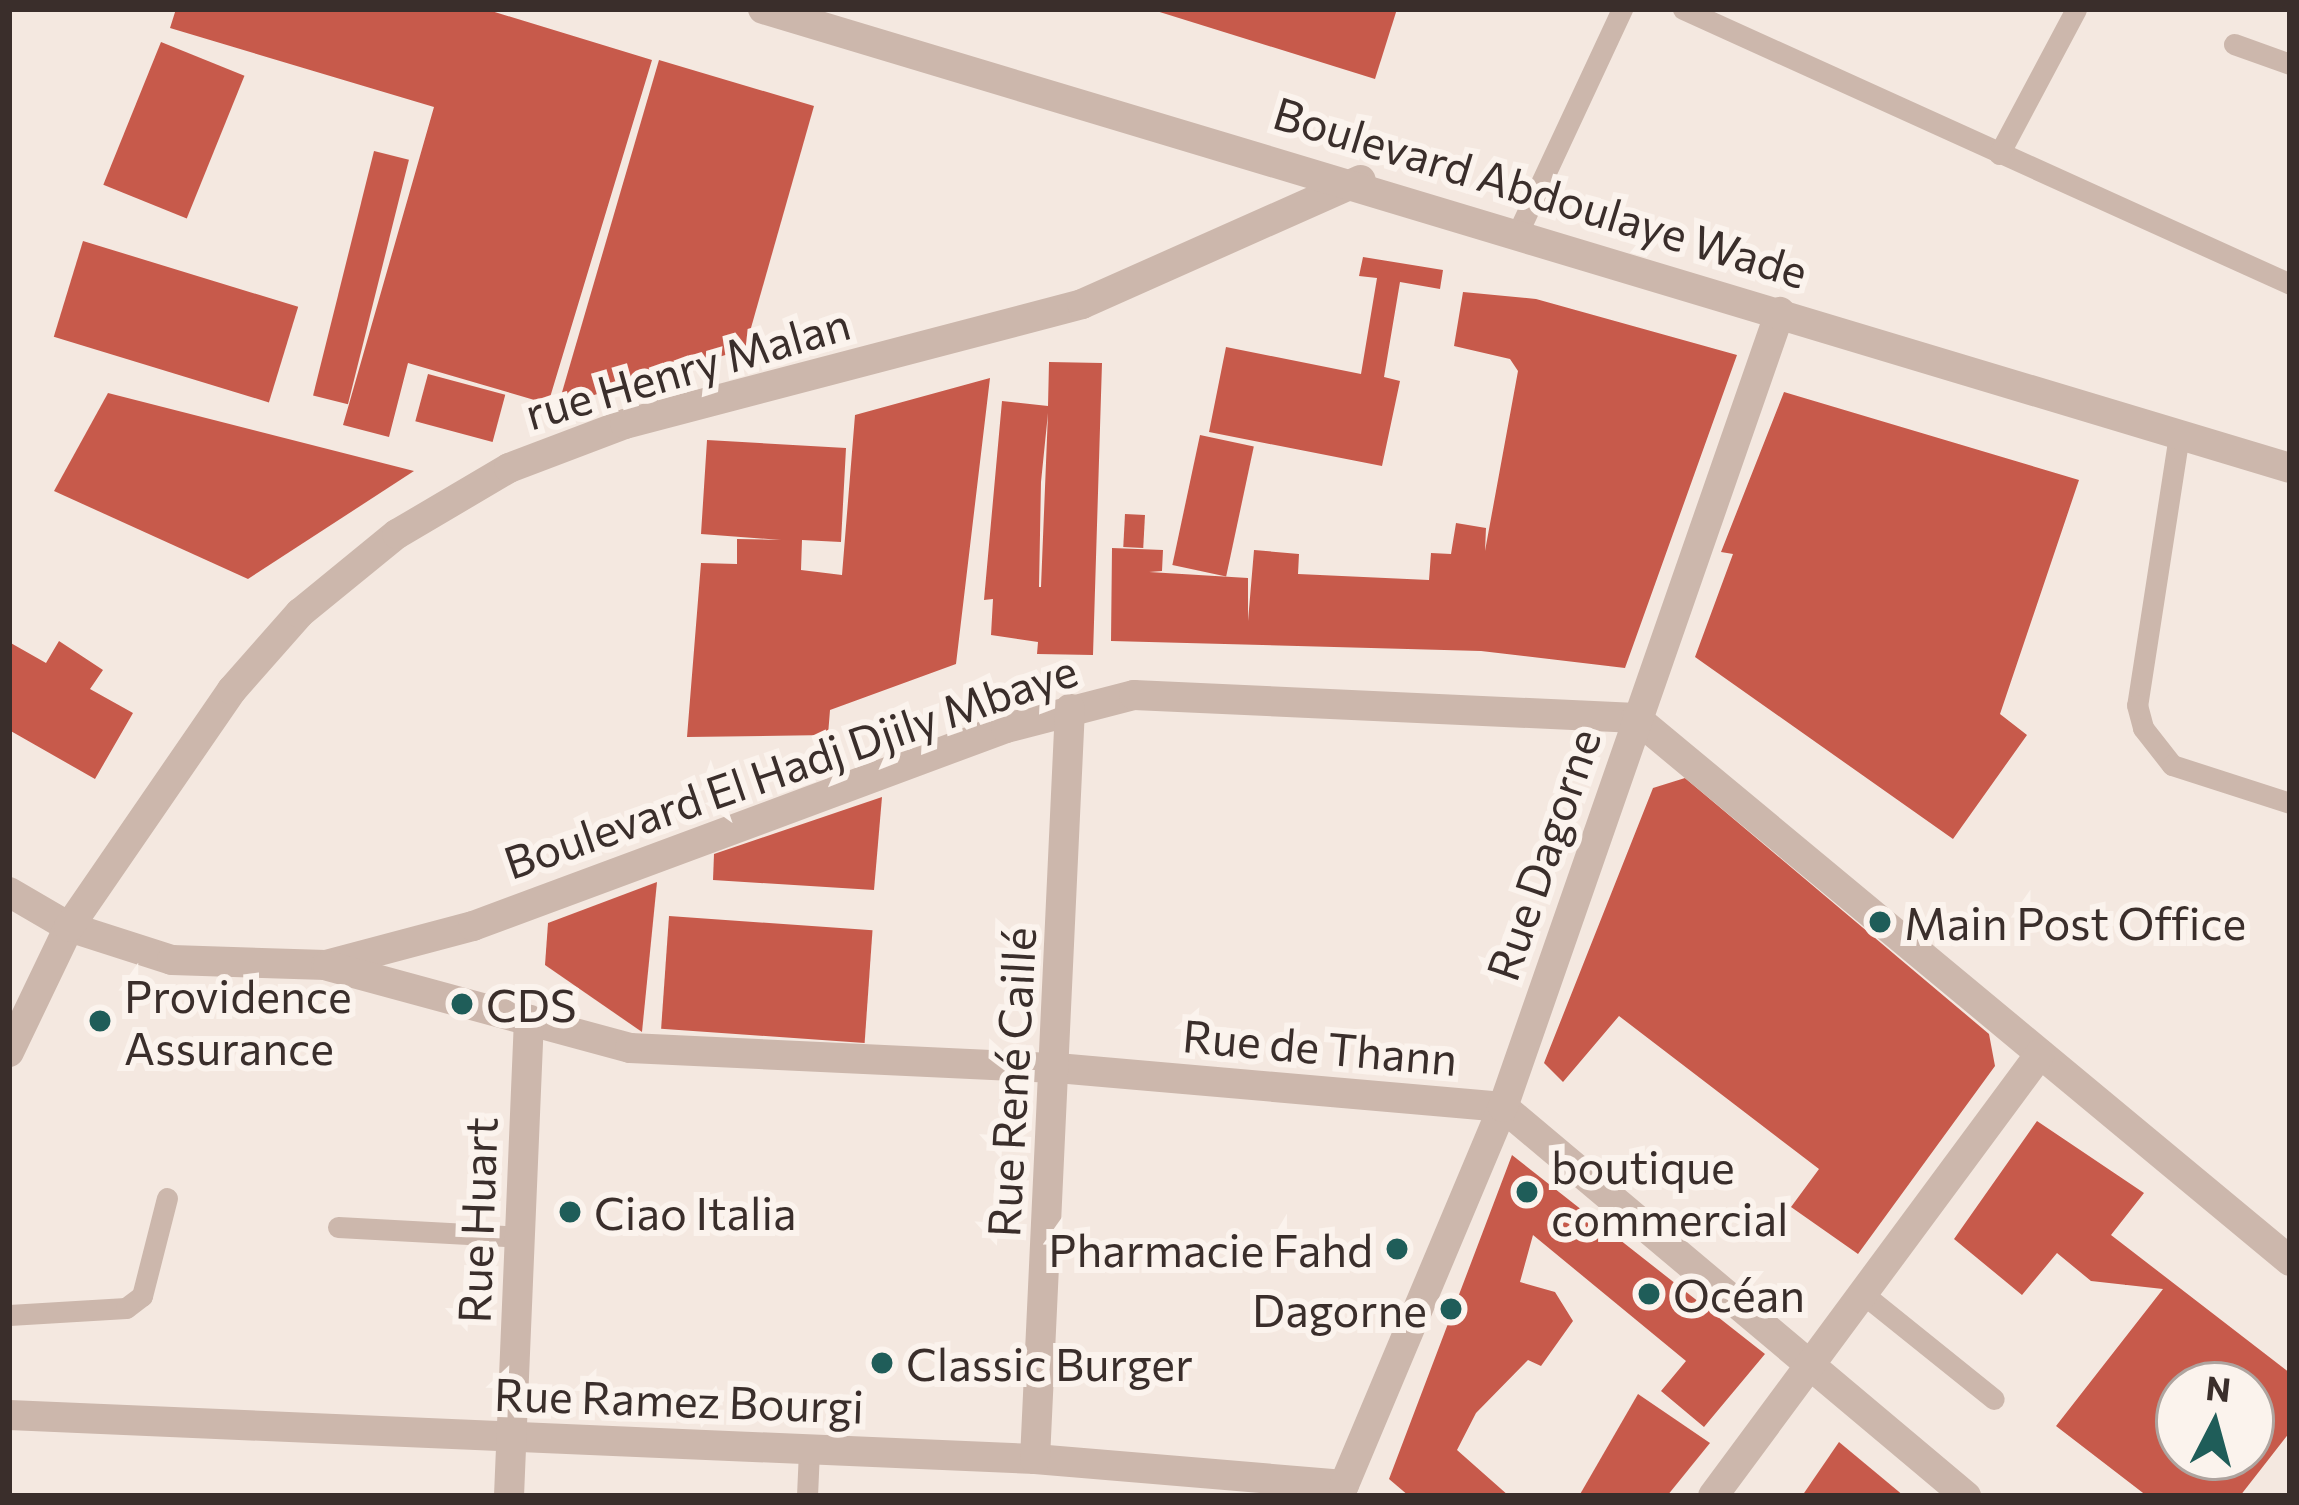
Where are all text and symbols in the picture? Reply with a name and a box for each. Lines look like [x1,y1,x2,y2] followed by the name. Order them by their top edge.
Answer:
[1268,84,1814,298] street label: Boulevard Abdoulaye Wade
[518,295,856,439] street label: rue Henry Malan
[497,641,1083,889] street label: Boulevard El Hadj Djily Mbaye
[1474,721,1610,987] street label: Rue Dagorne
[1904,895,2246,949] place label: Main Post Office
[1867,909,1893,935] marker: Main Post Office
[975,926,1045,1238] street label: Rue René Caillé
[124,968,352,1074] place label: Providence Assurance
[486,977,576,1031] place label: CDS
[449,991,475,1017] marker: CDS
[1180,1007,1460,1085] street label: Rue de Thann
[87,1008,113,1034] marker: Providence Assurance
[445,1116,507,1324] street label: Rue Huart
[1551,1139,1788,1245] place label: boutique commercial
[1514,1179,1540,1205] marker: boutique commercial
[594,1185,797,1239] place label: Ciao Italia
[557,1199,583,1225] marker: Ciao Italia
[1048,1222,1373,1276] place label: Pharmacie Fahd
[1384,1236,1410,1262] marker: Pharmacie Fahd
[1673,1267,1805,1321] place label: Océan
[1636,1281,1662,1307] marker: Océan
[1252,1282,1427,1336] place label: Dagorne
[1438,1296,1464,1322] marker: Dagorne
[906,1336,1193,1390] place label: Classic Burger
[869,1350,895,1376] marker: Classic Burger
[2155,1361,2275,1481] north arrow
[493,1366,865,1432] street label: Rue Ramez Bourgi
[2204,1366,2233,1409] text: N

